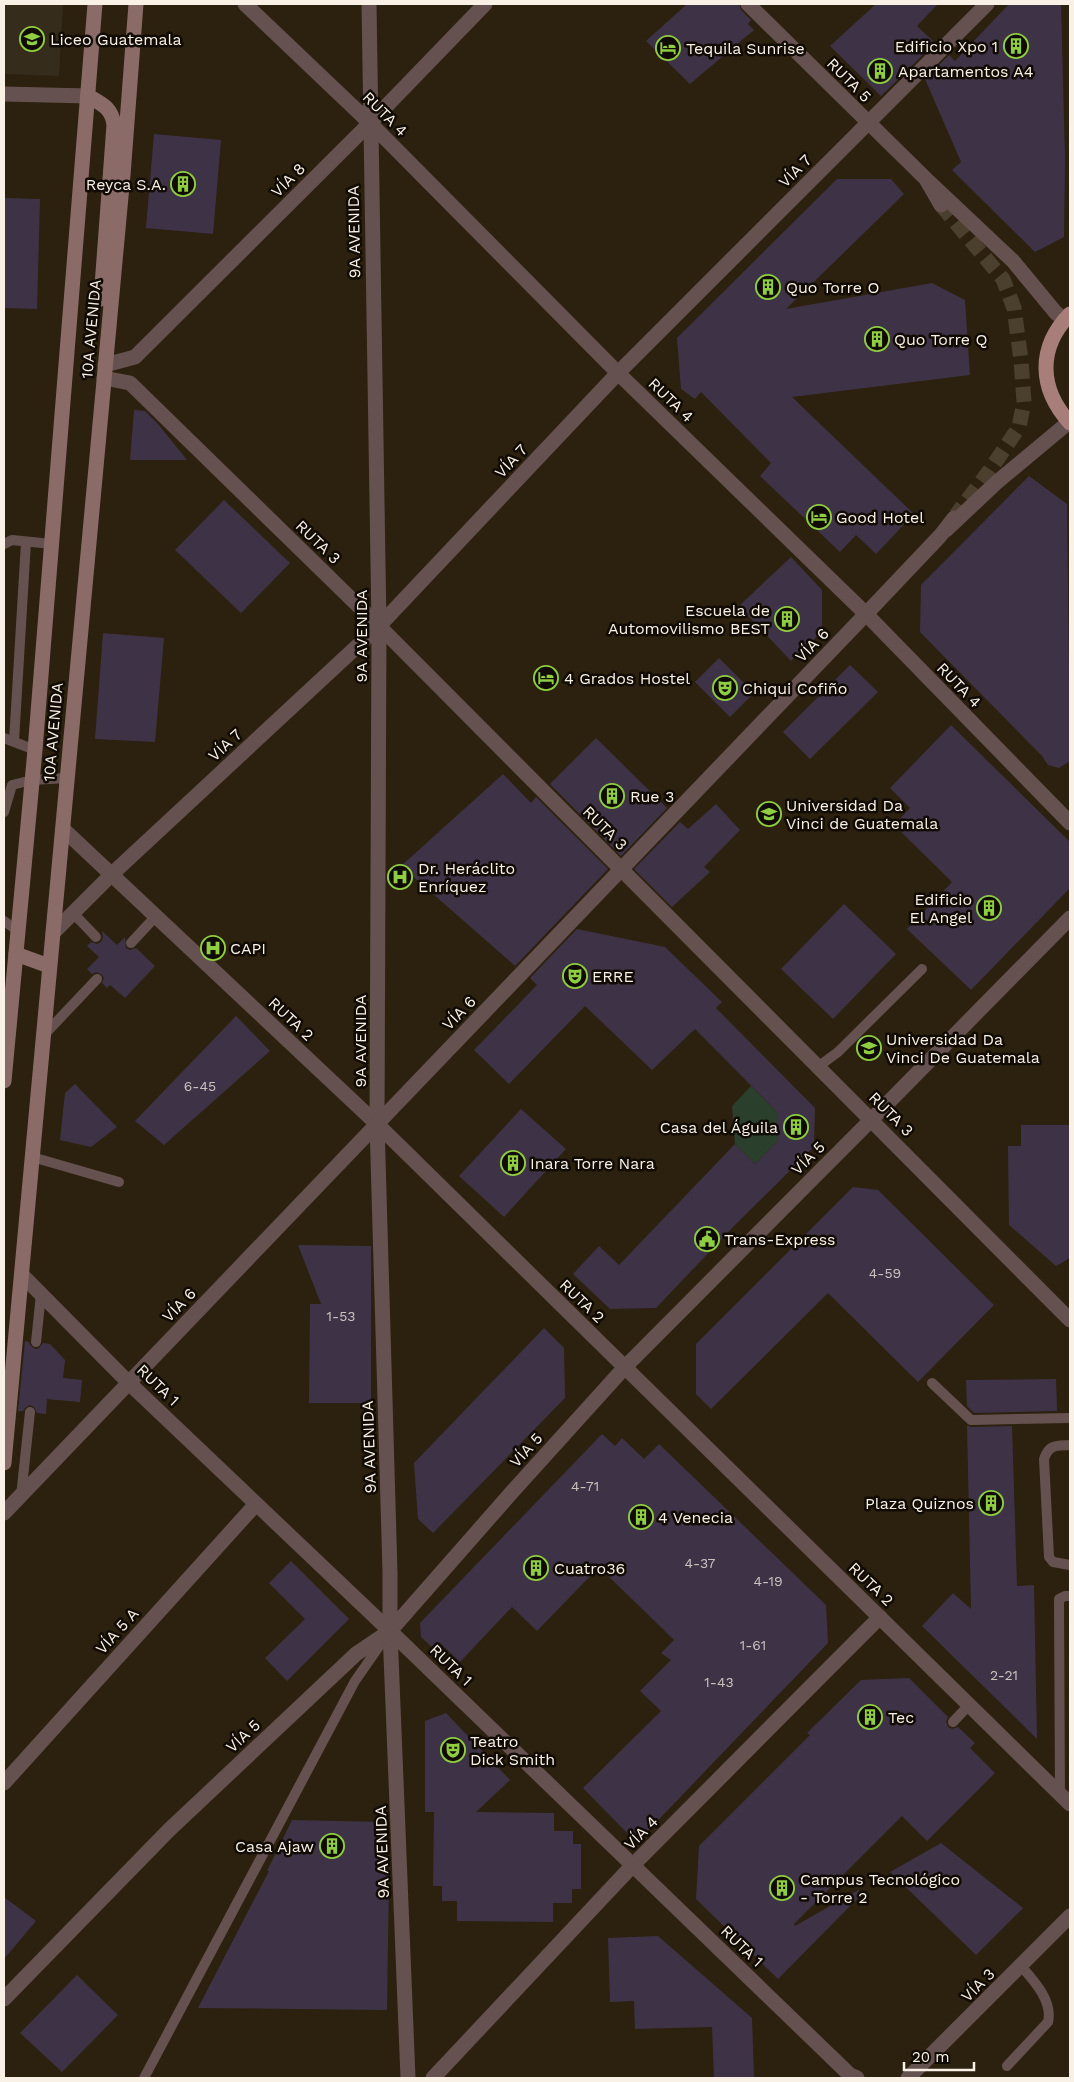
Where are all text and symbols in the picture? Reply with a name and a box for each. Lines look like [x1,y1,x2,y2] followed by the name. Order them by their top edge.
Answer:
[19,26,45,52] school or university icon: Liceo Guatemala
[50,30,181,49] place label: Liceo Guatemala
[1003,33,1029,59] building icon: Edificio Xpo 1
[655,35,681,61] hotel icon: Tequila Sunrise
[895,37,998,56] place label: Edificio Xpo 1
[686,39,805,58] place label: Tequila Sunrise
[823,54,875,106] street label: RUTA 5
[867,58,893,84] building icon: Apartamentos A4
[898,62,1034,81] place label: Apartamentos A4
[359,88,411,140] street label: RUTA 4
[775,151,815,191] street label: VÍA 7
[267,159,309,201] street label: VÍA 8
[170,171,196,197] building icon: Reyca S.A.
[86,175,166,194] place label: Reyca S.A.
[344,185,364,279] street label: 9A AVENIDA
[755,274,781,300] building icon: Quo Torre O
[77,278,105,379] street label: 10A AVENIDA
[786,278,879,297] place label: Quo Torre O
[864,326,890,352] building icon: Quo Torre Q
[894,330,987,349] place label: Quo Torre Q
[644,374,698,426] street label: RUTA 4
[491,440,531,482] street label: VÍA 7
[806,504,832,530] hotel icon: Good Hotel
[836,508,924,527] place label: Good Hotel
[292,516,344,568] street label: RUTA 3
[352,589,371,682] street label: 9A AVENIDA
[608,601,770,638] place label: Escuela de Automovilismo BEST
[774,606,800,632] building icon: Escuela de Automovilismo BEST
[791,624,833,666] street label: VÍA 6
[933,658,985,712] street label: RUTA 4
[533,665,559,691] hotel icon: 4 Grados Hostel
[564,669,690,688] place label: 4 Grados Hostel
[712,675,738,701] theatre icon: Chiqui Cofiño
[742,679,847,698] place label: Chiqui Cofiño
[39,681,67,782] street label: 10A AVENIDA
[204,725,246,765] street label: VÍA 7
[599,783,625,809] building icon: Rue 3
[630,787,674,806] place label: Rue 3
[786,796,938,833] place label: Universidad Da Vinci de Guatemala
[756,801,782,827] school or university icon: Universidad Da Vinci de Guatemala
[579,802,631,854] street label: RUTA 3
[418,859,515,896] place label: Dr. Heráclito Enríquez
[387,864,413,890] hospital icon: Dr. Heráclito Enríquez
[910,890,972,927] place label: Edificio El Angel
[976,895,1002,921] building icon: Edificio El Angel
[200,935,226,961] hospital icon: CAPI
[230,939,266,958] place label: CAPI
[562,963,588,989] theatre icon: ERRE
[592,967,634,986] place label: ERRE
[438,992,480,1034] street label: VÍA 6
[264,993,318,1045] street label: RUTA 2
[351,994,370,1087] street label: 9A AVENIDA
[886,1030,1040,1067] place label: Universidad Da Vinci De Guatemala
[856,1035,882,1061] school or university icon: Universidad Da Vinci De Guatemala
[184,1078,216,1094] house number: 6-45
[865,1088,917,1140] street label: RUTA 3
[783,1114,809,1140] building icon: Casa del Águila
[660,1118,778,1137] place label: Casa del Águila
[787,1137,829,1179] street label: VÍA 5
[500,1150,526,1176] building icon: Inara Torre Nara
[530,1154,655,1173] place label: Inara Torre Nara
[694,1226,720,1252] public building icon: Trans-Express
[724,1230,836,1249] place label: Trans-Express
[869,1265,901,1281] house number: 4-59
[556,1275,608,1327] street label: RUTA 2
[158,1284,200,1326] street label: VÍA 6
[327,1308,355,1324] house number: 1-53
[133,1360,183,1410] street label: RUTA 1
[358,1400,380,1494] street label: 9A AVENIDA
[506,1429,546,1471] street label: VÍA 5
[571,1478,599,1494] house number: 4-71
[978,1490,1004,1516] building icon: Plaza Quiznos
[865,1494,974,1513] place label: Plaza Quiznos
[628,1504,654,1530] building icon: 4 Venecia
[658,1508,733,1527] place label: 4 Venecia
[523,1555,549,1581] building icon: Cuatro36
[685,1555,716,1571] house number: 4-37
[845,1558,897,1610] street label: RUTA 2
[554,1559,625,1578] place label: Cuatro36
[753,1573,783,1589] house number: 4-19
[91,1604,143,1658] street label: VÍA 5 A
[740,1637,766,1653] house number: 1-61
[426,1640,476,1690] street label: RUTA 1
[990,1667,1018,1683] house number: 2-21
[704,1674,734,1690] house number: 1-43
[857,1704,883,1730] building icon: Tec
[888,1708,914,1727] place label: Tec
[222,1715,264,1757] street label: VÍA 5
[470,1732,555,1769] place label: Teatro Dick Smith
[440,1737,466,1763] theatre icon: Teatro Dick Smith
[371,1805,393,1899] street label: 9A AVENIDA
[620,1812,662,1854] street label: VÍA 4
[319,1833,345,1859] building icon: Casa Ajaw
[235,1837,314,1856] place label: Casa Ajaw
[800,1870,960,1907] place label: Campus Tecnológico - Torre 2
[769,1875,795,1901] building icon: Campus Tecnológico - Torre 2
[717,1921,767,1971] street label: RUTA 1
[957,1964,999,2006] street label: VÍA 3
[904,2040,974,2072] scale bar
[912,2048,950,2066] text: 20 m

